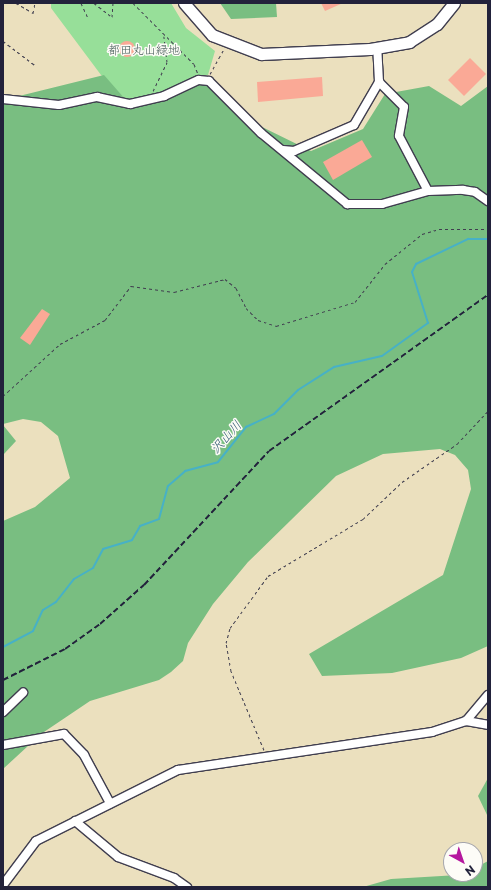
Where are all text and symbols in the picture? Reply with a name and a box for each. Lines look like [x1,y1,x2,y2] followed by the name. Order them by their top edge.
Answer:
[108,43,180,57] park label: 都田丸山緑地
[207,417,245,457] water label: 沢山川
[443,842,483,882] north arrow
[462,861,479,880] text: N

